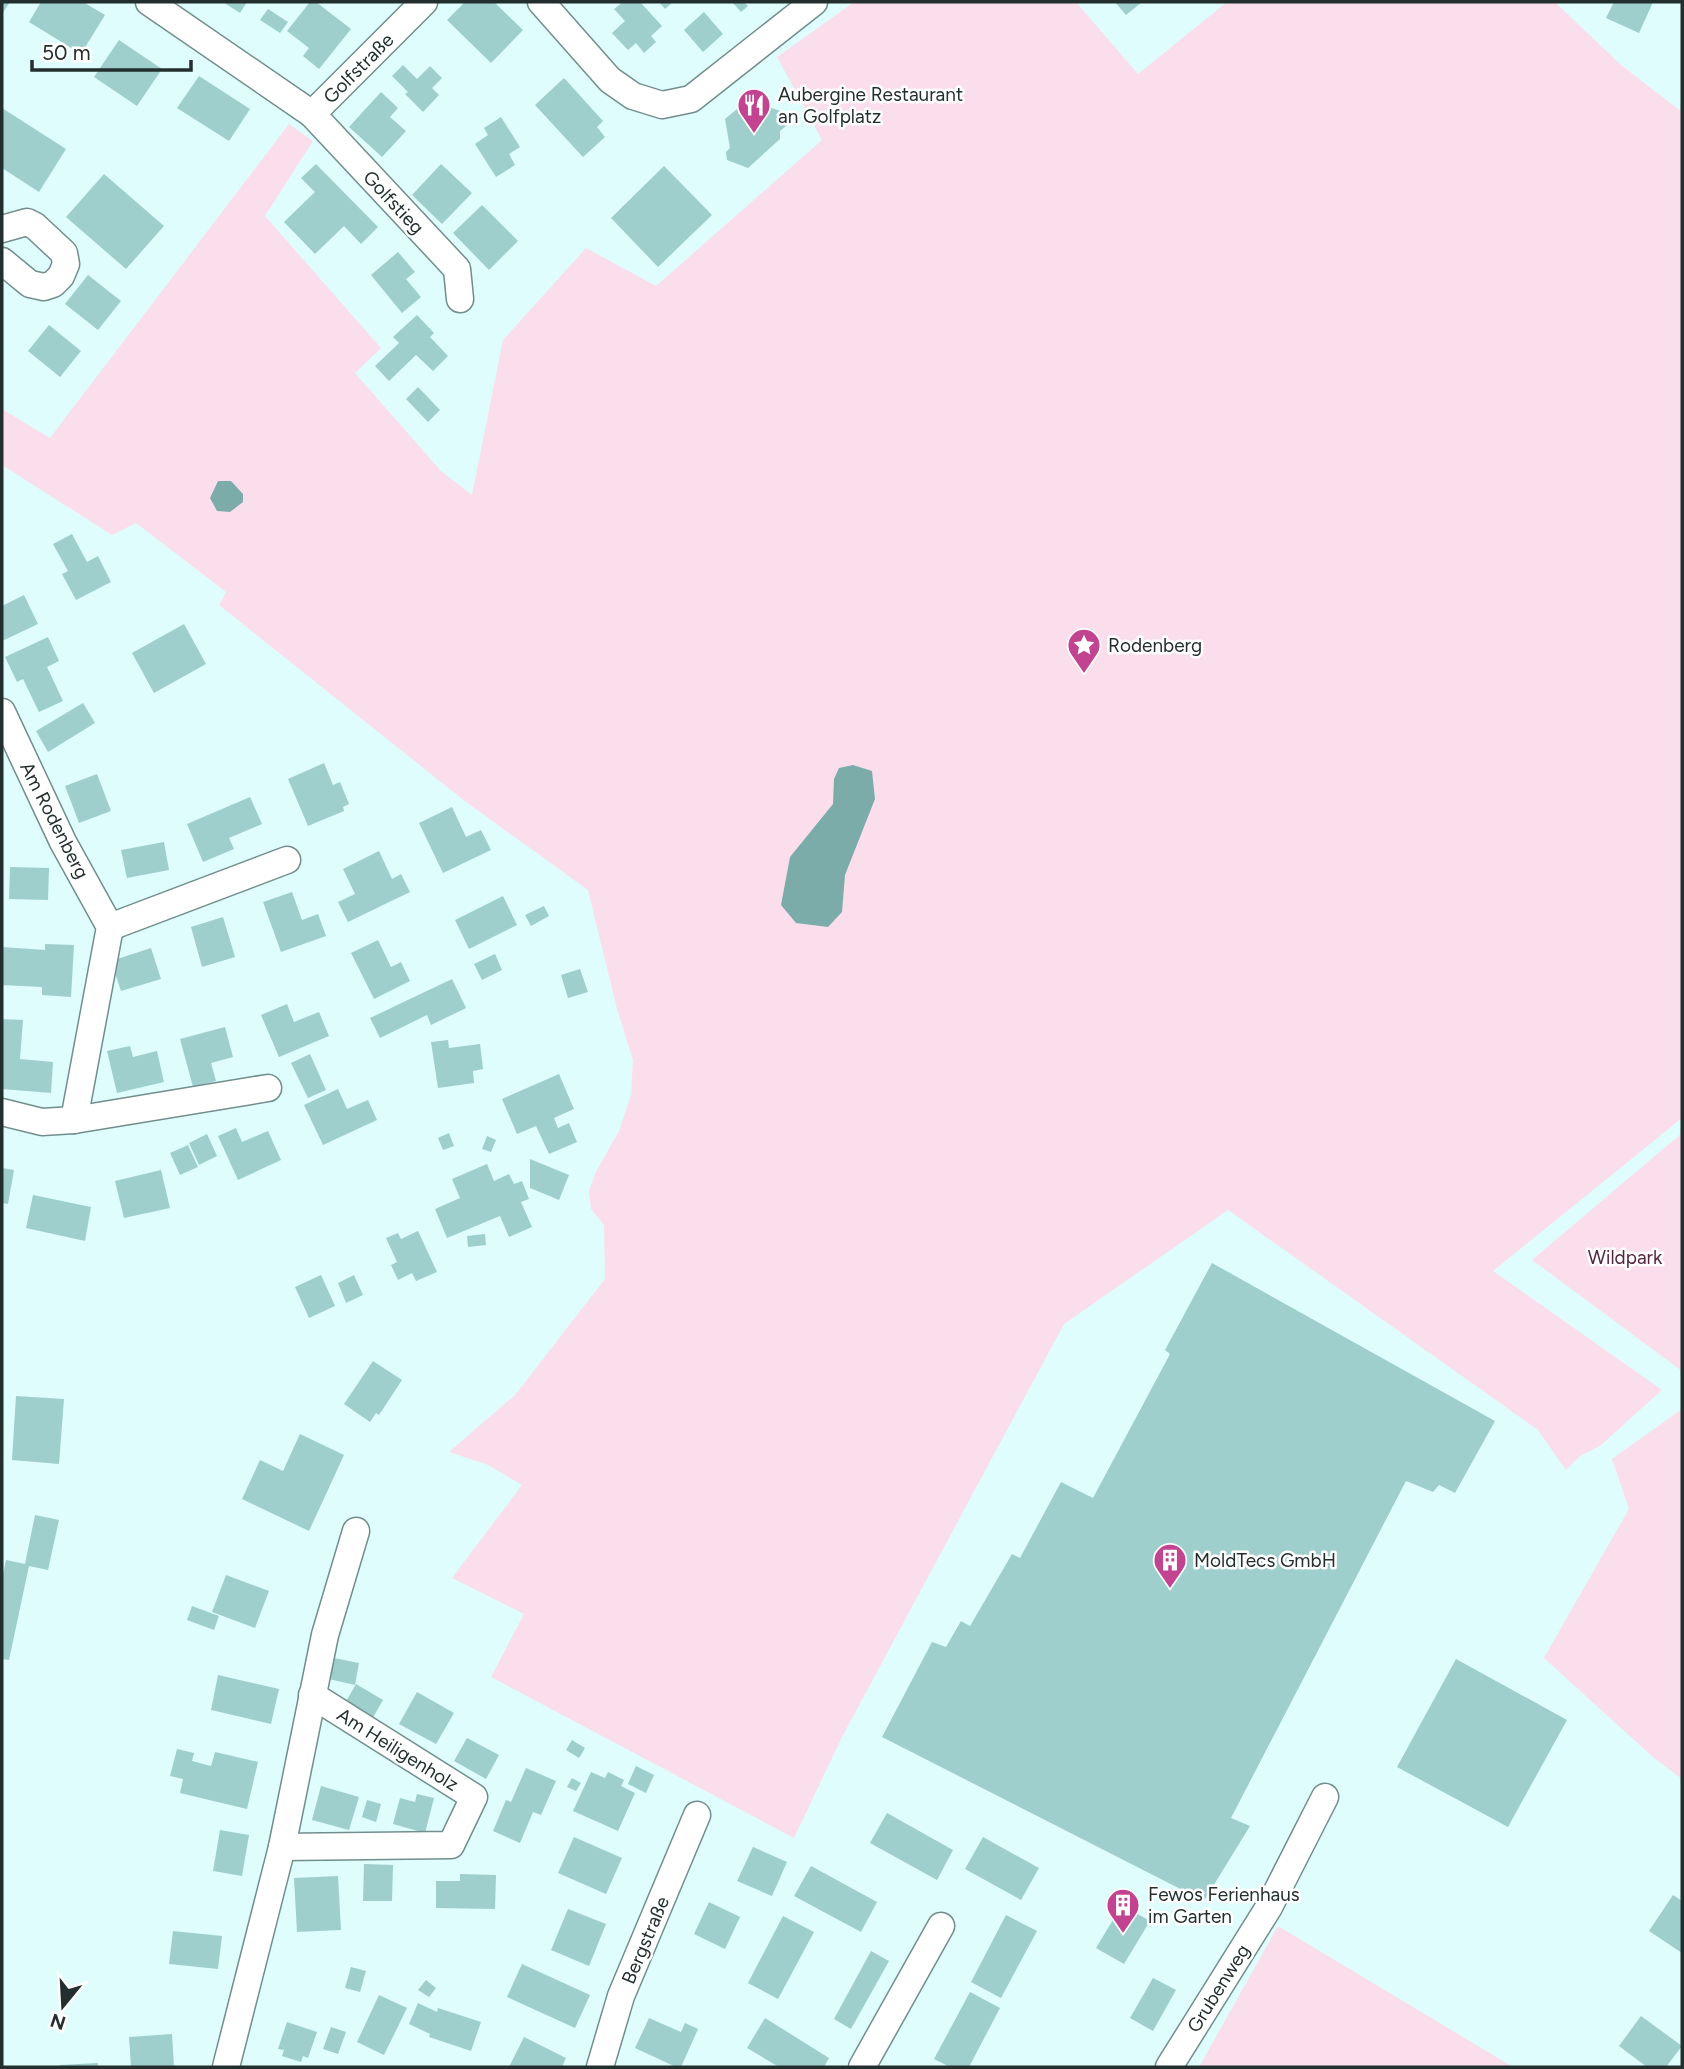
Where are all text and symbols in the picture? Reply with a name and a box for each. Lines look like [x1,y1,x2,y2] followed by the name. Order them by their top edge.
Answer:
[32,28,191,72] scale bar
[318,28,398,108] street label: Golfstraße
[42,40,91,65] text: 50 m
[778,83,963,128] place label: Aubergine Restaurant an Golfplatz
[735,86,773,135] restaurant icon: Aubergine Restaurant an Golfplatz
[358,166,429,239] street label: Golfstieg
[1065,626,1103,675] place icon: Rodenberg
[1108,634,1202,657] place label: Rodenberg
[15,758,94,882] street label: Am Rodenberg
[1588,1246,1663,1269] park label: Wildpark
[1151,1541,1189,1590] building icon: MoldTecs GmbH
[1194,1549,1336,1572] place label: MoldTecs GmbH
[333,1703,463,1796] street label: Am Heiligenholz
[1148,1883,1300,1928] place label: Fewos Ferienhaus im Garten
[1104,1886,1142,1935] building icon: Fewos Ferienhaus im Garten
[617,1893,674,1987] street label: Bergstraße
[1182,1940,1255,2037] street label: Grubenweg
[28,1971,98,2041] north arrow
[47,2008,68,2035] text: N

